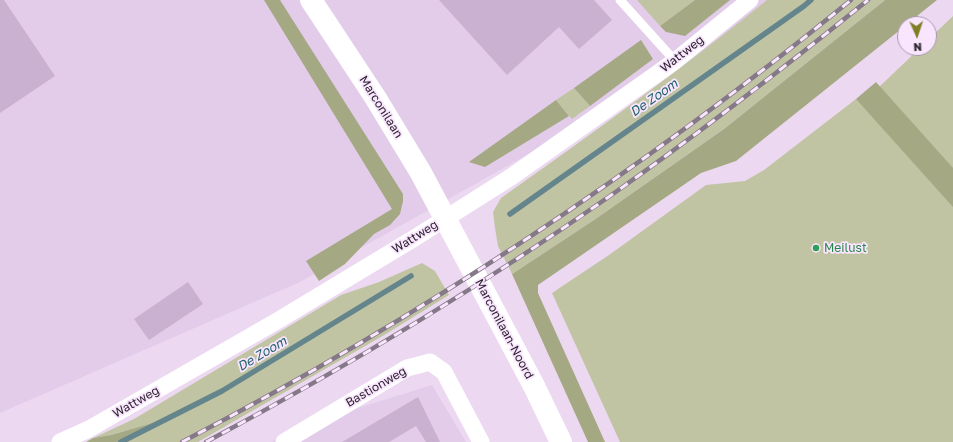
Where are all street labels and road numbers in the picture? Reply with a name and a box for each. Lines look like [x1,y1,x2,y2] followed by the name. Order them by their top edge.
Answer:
[657,33,707,75] street label: Wattweg
[356,73,406,141] street label: Marconilaan
[389,217,441,257] street label: Wattweg
[472,277,536,381] street label: Marconilaan-Noord
[343,364,409,410] street label: Bastionweg
[110,383,162,421] street label: Wattweg

